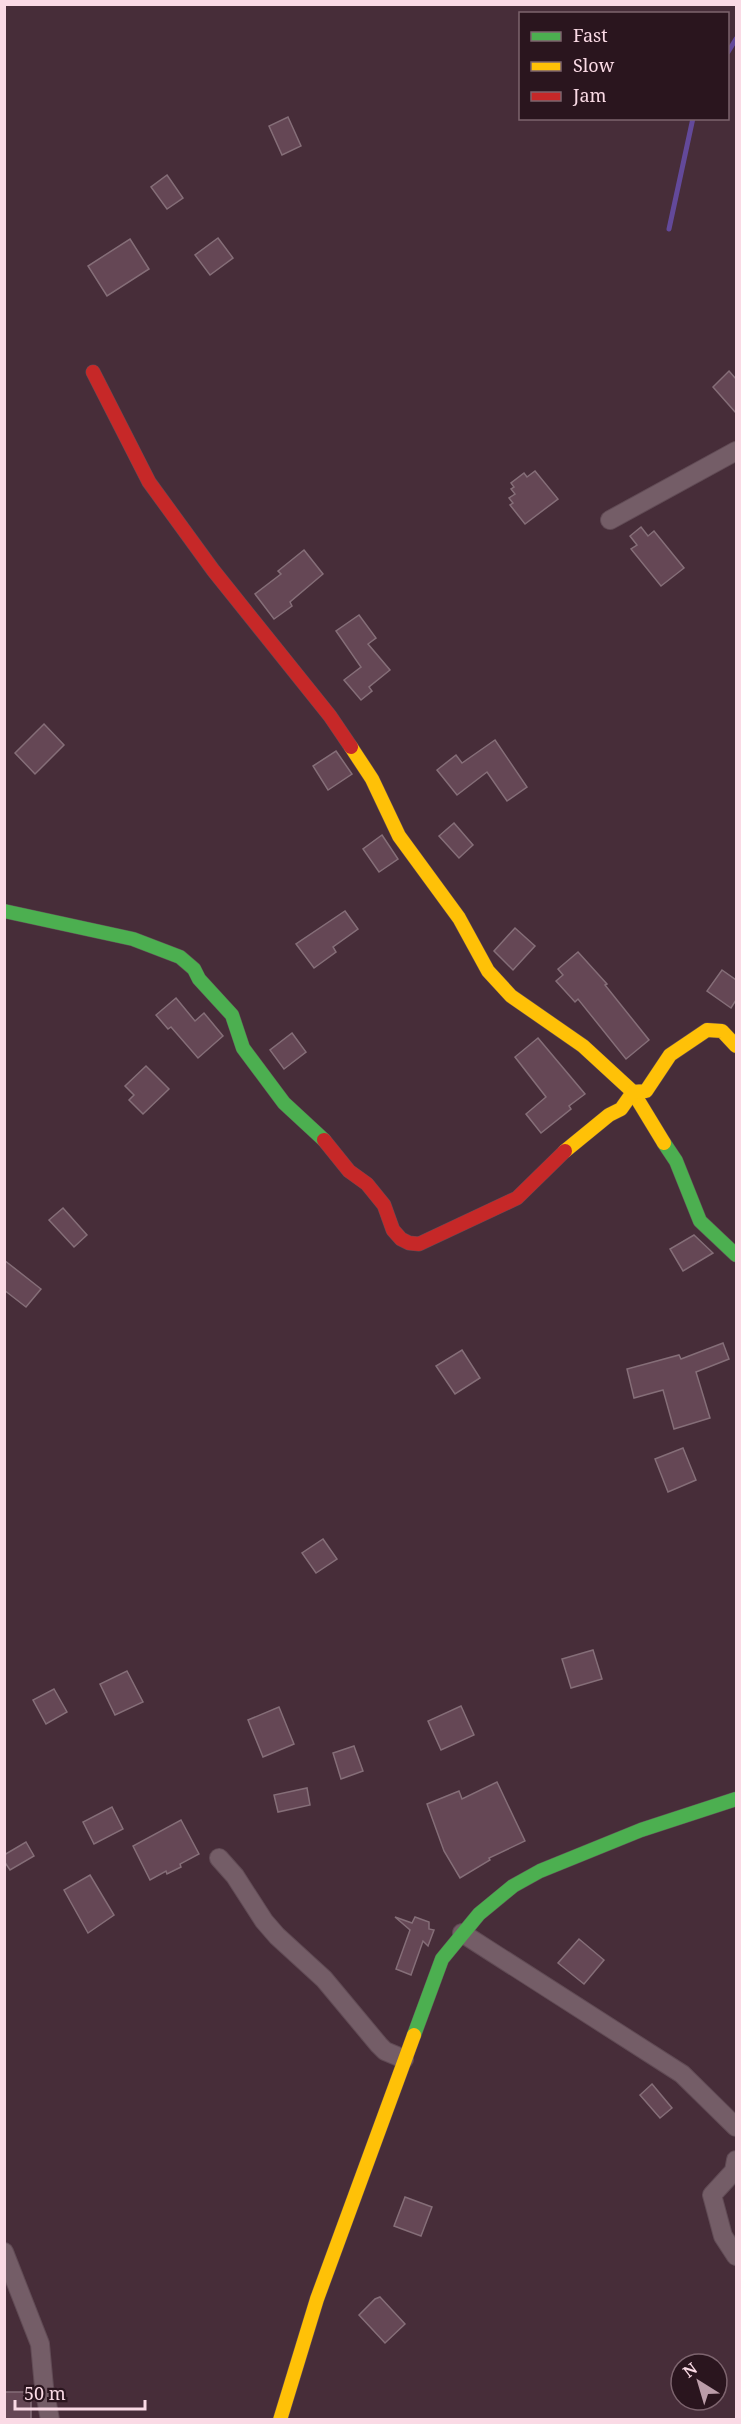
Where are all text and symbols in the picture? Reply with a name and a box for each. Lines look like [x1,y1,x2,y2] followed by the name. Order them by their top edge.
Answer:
[519,12,729,120] legend
[573,23,608,47] text: Fast
[573,53,615,77] text: Slow
[572,83,607,107] text: Jam
[669,2352,729,2412] north arrow
[678,2357,702,2383] text: N
[15,2373,146,2411] scale bar
[24,2381,66,2405] text: 50 m

